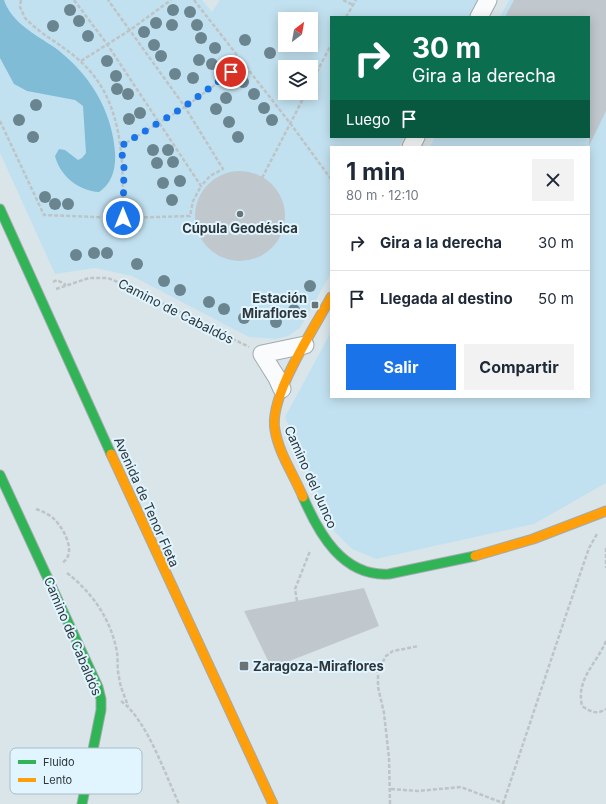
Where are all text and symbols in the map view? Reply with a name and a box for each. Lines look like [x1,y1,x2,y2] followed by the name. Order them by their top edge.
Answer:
[278,12,318,52] north arrow
[278,12,318,100] map controls
[412,31,481,65] text: 30 m
[346,32,398,84] icon: right
[214,55,248,89] pin
[278,60,318,100] button: layers
[220,61,242,83] icon: arrive
[412,65,556,86] text: Gira a la derecha
[398,108,420,130] icon: arrive
[346,110,390,129] text: Luego
[346,157,405,186] text: 1 min
[532,159,574,201] button: close
[346,187,419,203] text: 80 m · 12:10
[102,197,144,239] position arrow
[235,209,245,219] marker: Cúpula Geodésica
[182,220,298,236] place label: Cúpula Geodésica
[346,232,368,254] icon: right
[380,233,502,252] text: Gira a la derecha
[538,233,574,252] text: 30 m
[116,275,237,347] street label: Camino de Cabaldós
[346,288,368,310] icon: arrive
[380,289,513,308] text: Llegada al destino
[538,289,574,308] text: 50 m
[242,290,307,321] place label: Estación Miraflores
[310,300,320,310] marker: Estación Miraflores
[346,344,456,390] button: Salir
[464,344,574,390] button: Compartir
[281,423,341,531] street label: Camino del Junco
[111,434,183,570] street label: Avenida de Tenor Fleta
[41,574,105,698] street label: Camino de Cabaldós
[253,658,384,674] place label: Zaragoza-Miraflores
[238,660,250,672] marker: Zaragoza-Miraflores
[10,748,142,794] legend
[43,755,75,769] text: Fluido
[43,773,73,787] text: Lento

